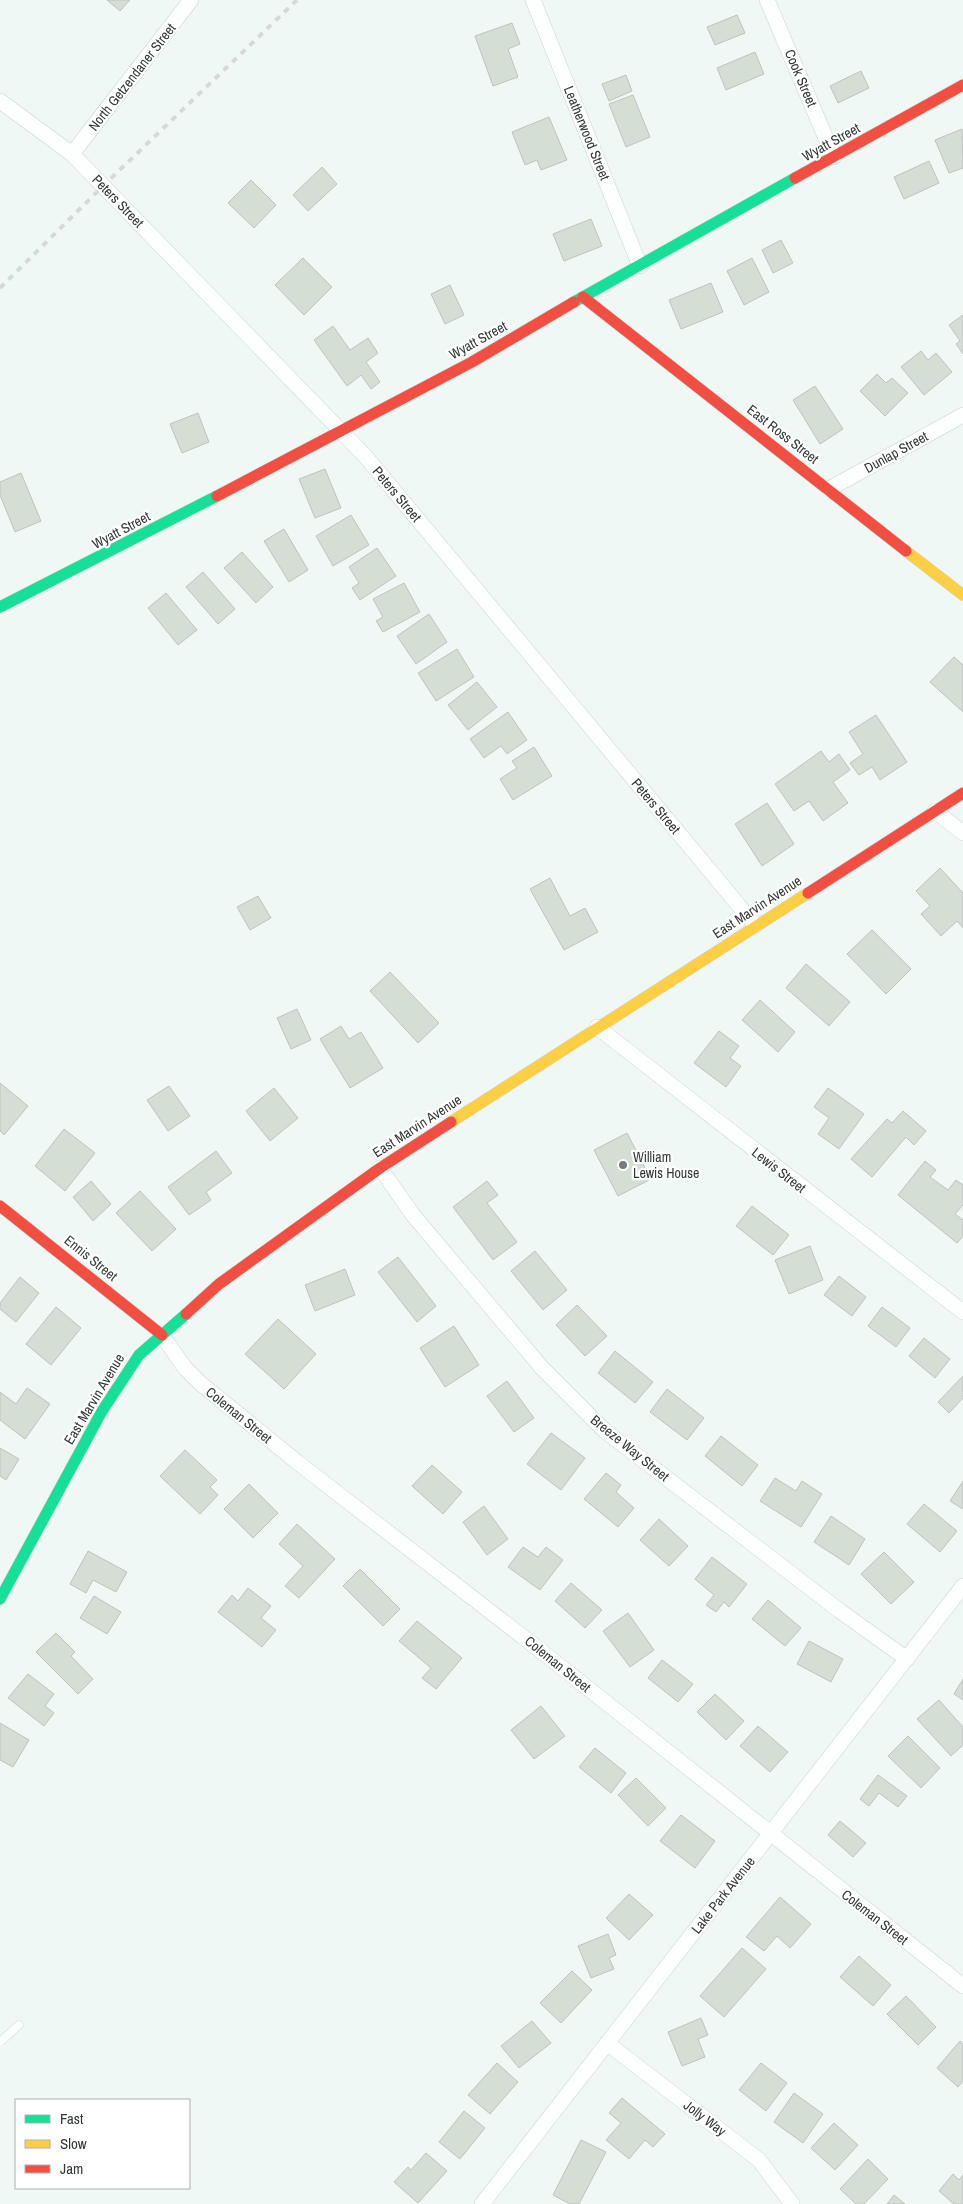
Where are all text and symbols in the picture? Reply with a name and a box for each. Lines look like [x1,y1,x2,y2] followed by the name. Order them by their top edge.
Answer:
[84,20,180,134] street label: North Getzendaner Street
[781,47,821,109] street label: Cook Street
[560,83,614,183] street label: Leatherwood Street
[799,119,863,165] street label: Wyatt Street
[88,171,148,231] street label: Peters Street
[446,317,510,363] street label: Wyatt Street
[744,400,822,468] street label: East Ross Street
[861,427,931,477] street label: Dunlap Street
[369,463,425,525] street label: Peters Street
[89,507,153,553] street label: Wyatt Street
[628,775,684,837] street label: Peters Street
[709,872,805,942] street label: East Marvin Avenue
[369,1091,465,1161] street label: East Marvin Avenue
[748,1143,810,1197] street label: Lewis Street
[633,1148,699,1182] place label: William Lewis House
[617,1159,629,1171] marker: William Lewis House
[61,1231,121,1285] street label: Ennis Street
[60,1350,128,1448] street label: East Marvin Avenue
[202,1383,276,1447] street label: Coleman Street
[587,1411,673,1485] street label: Breeze Way Street
[521,1632,595,1696] street label: Coleman Street
[687,1853,759,1937] street label: Lake Park Avenue
[838,1885,912,1949] street label: Coleman Street
[680,2096,730,2140] street label: Jolly Way
[15,2099,190,2189] legend
[60,2108,84,2129] text: Fast
[60,2133,87,2154] text: Slow
[60,2158,83,2179] text: Jam

